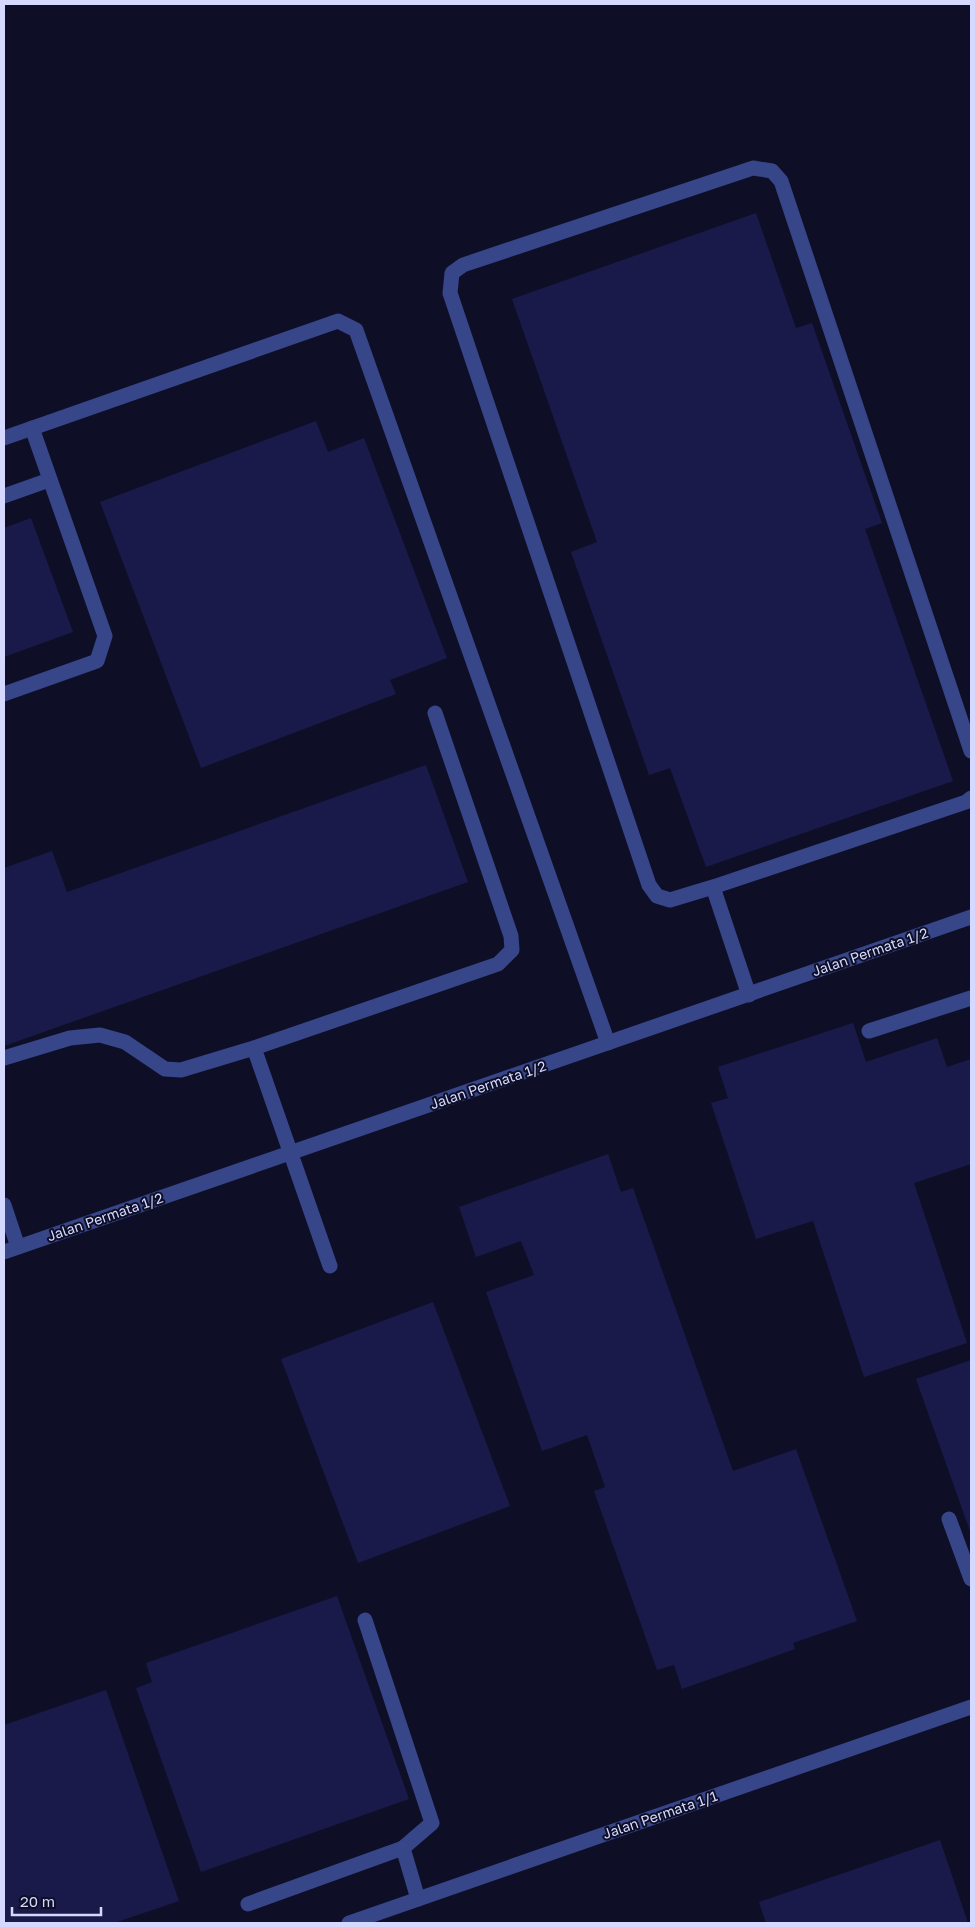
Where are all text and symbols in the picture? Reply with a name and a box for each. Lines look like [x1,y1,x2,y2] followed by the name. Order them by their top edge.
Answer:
[810,924,930,979] street label: Jalan Permata 1/2
[428,1057,548,1112] street label: Jalan Permata 1/2
[45,1189,165,1244] street label: Jalan Permata 1/2
[600,1787,720,1842] street label: Jalan Permata 1/1
[12,1884,101,1916] scale bar
[20,1892,55,1910] text: 20 m

